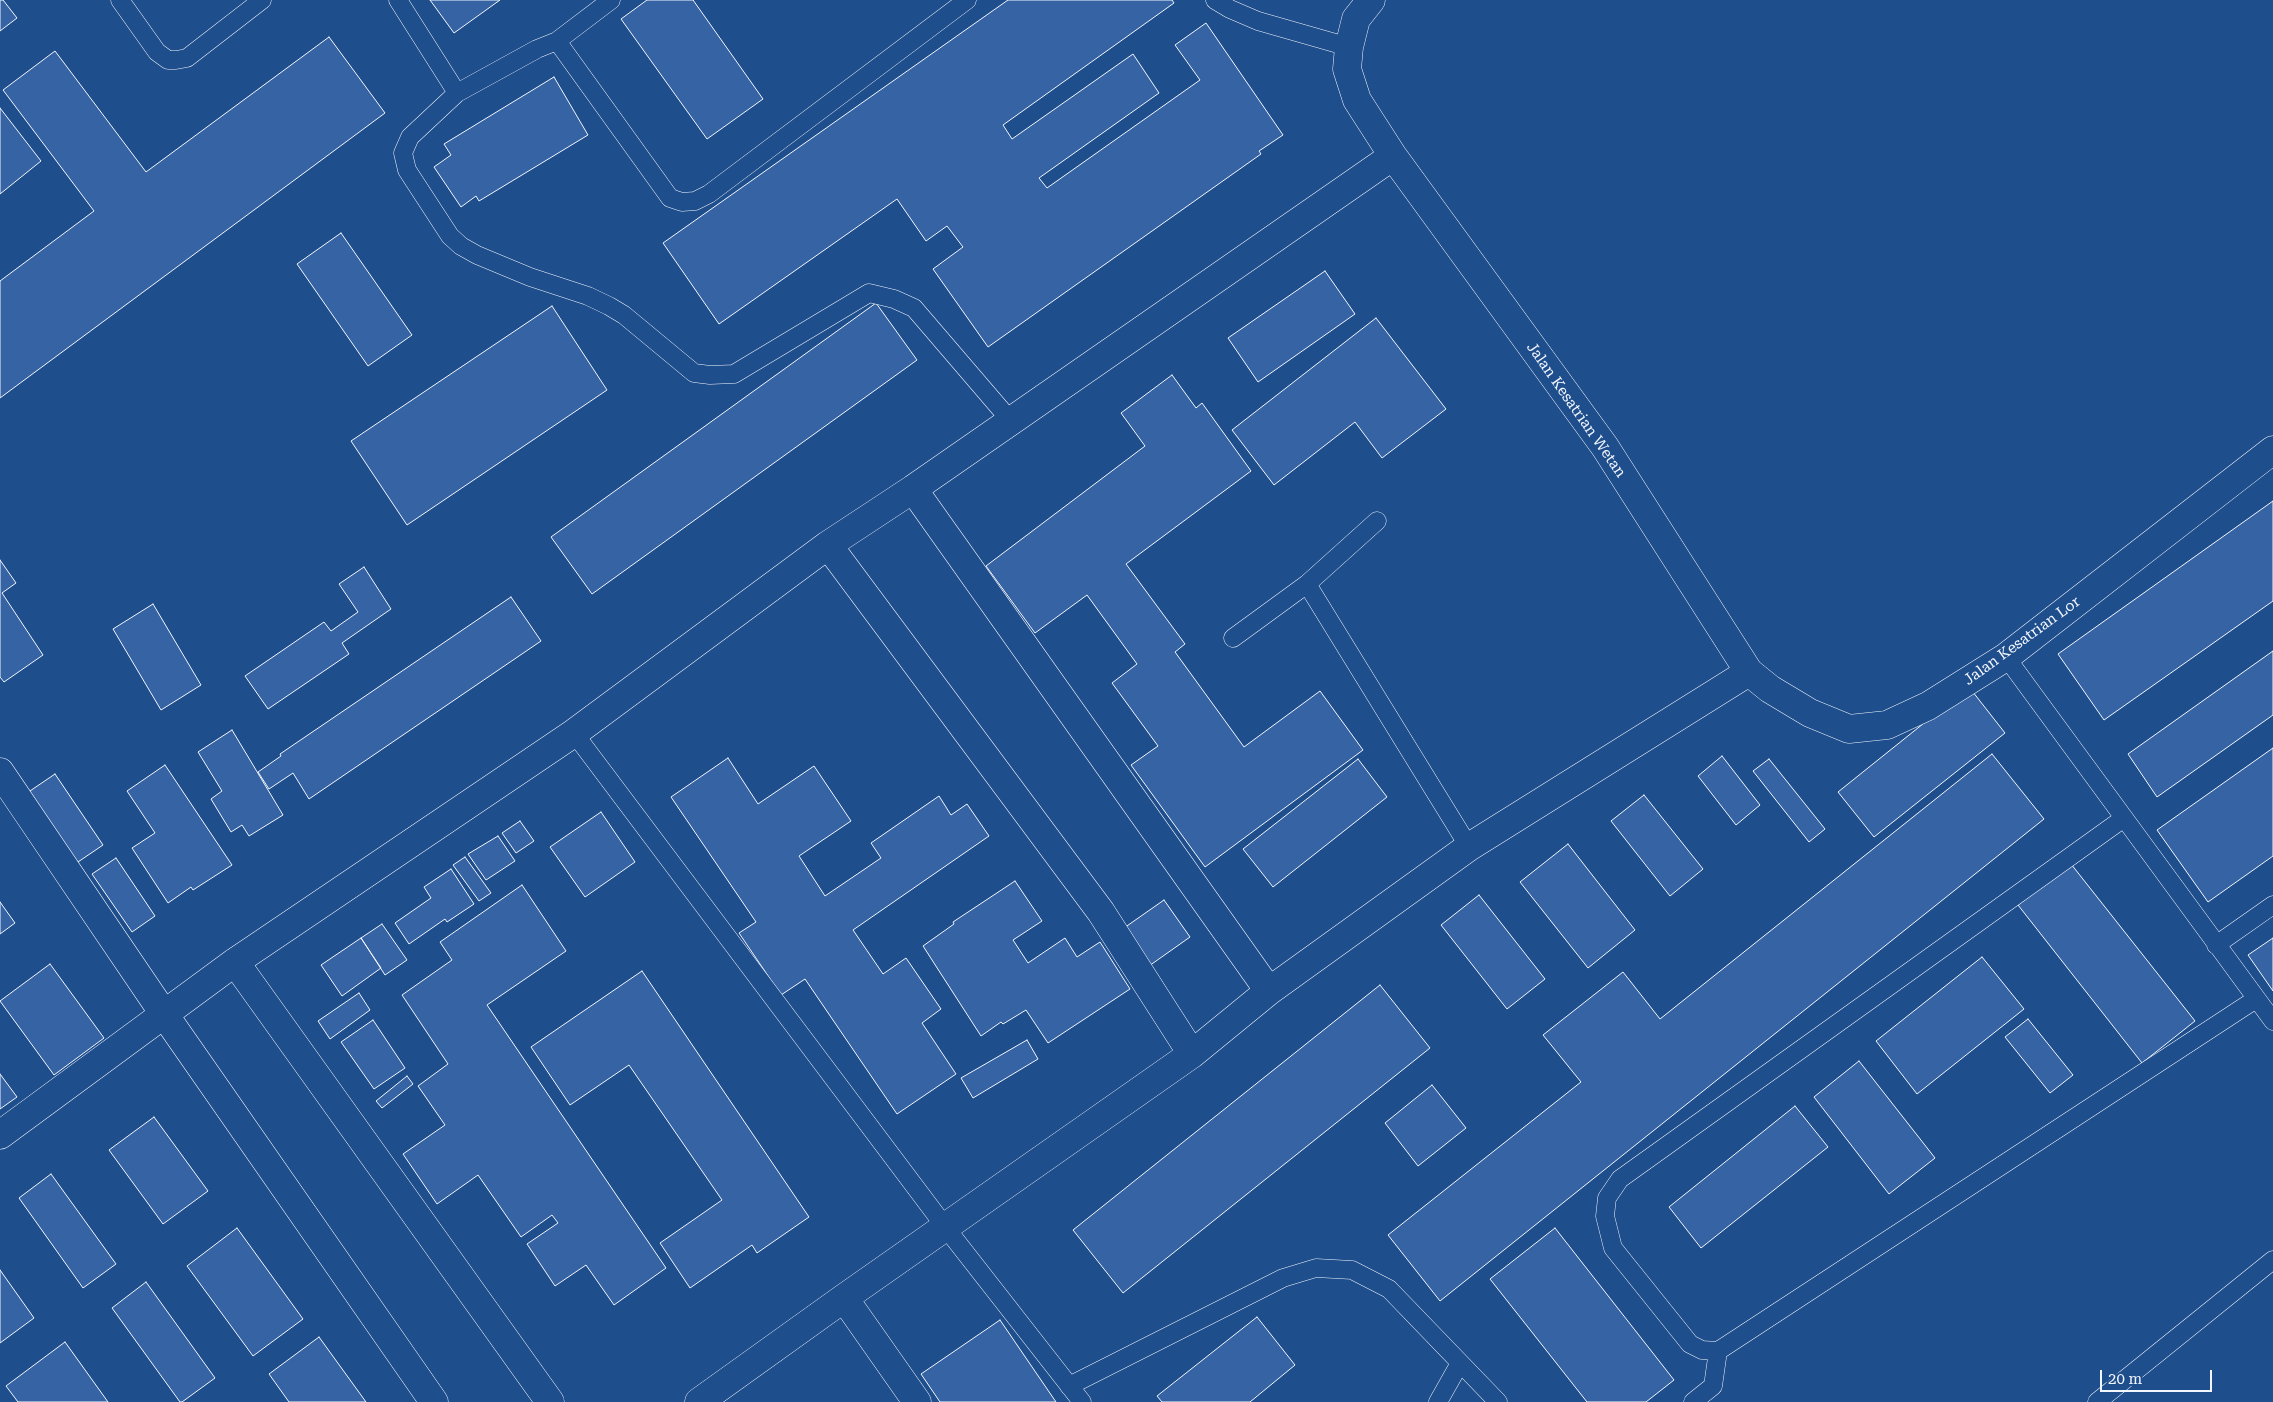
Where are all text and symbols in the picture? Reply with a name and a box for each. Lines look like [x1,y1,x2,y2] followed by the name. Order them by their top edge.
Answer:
[1523,339,1629,481] street label: Jalan Kesatrian Wetan
[1960,593,2084,689] street label: Jalan Kesatrian Lor
[2103,1360,2216,1392] scale bar
[2108,1370,2142,1388] text: 20 m

